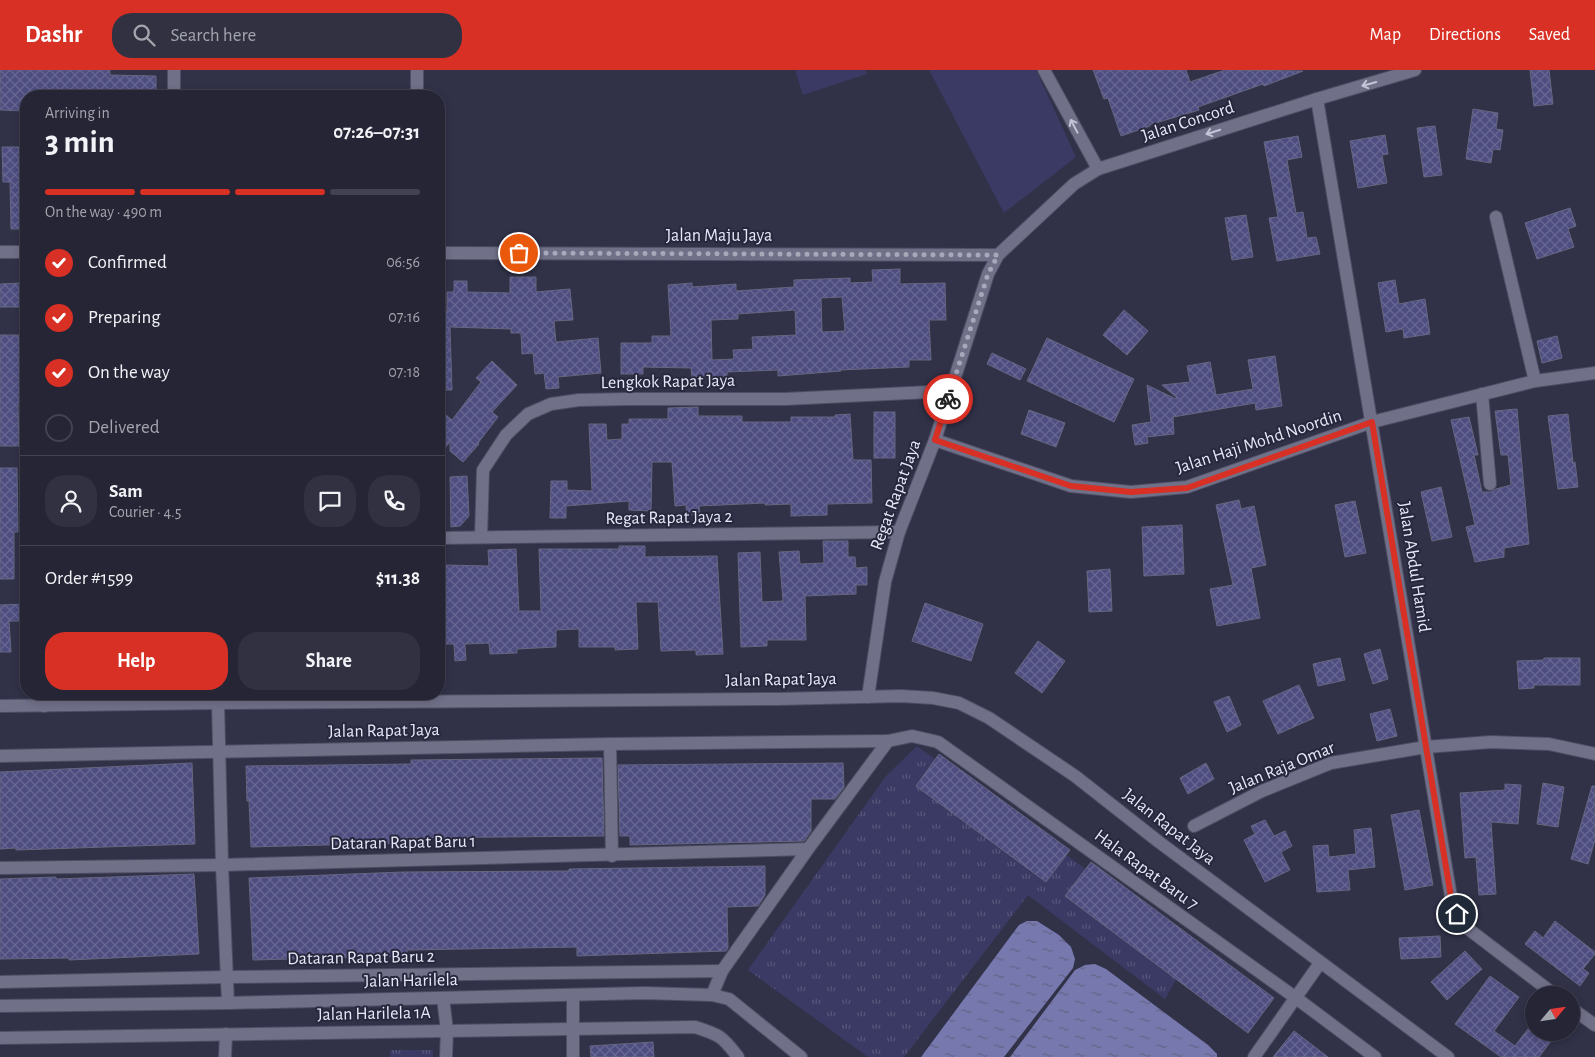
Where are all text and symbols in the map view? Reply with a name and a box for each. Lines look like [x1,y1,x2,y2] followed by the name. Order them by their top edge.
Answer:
[112,13,462,58] search box
[130,21,158,49] icon: search
[25,23,82,47] text: Dashr
[170,26,256,45] text: Search here
[1370,26,1401,44] text: Map
[1429,26,1501,44] text: Directions
[1529,26,1570,44] text: Saved
[1361,79,1377,89] one-way arrow
[1140,99,1236,145] street label: Jalan Concord
[45,105,110,121] text: Arriving in
[1069,120,1079,134] one-way arrow
[333,123,420,142] text: 07:26–07:31
[45,126,115,158] text: 3 min
[1206,128,1222,137] one-way arrow
[45,204,162,220] text: On the way · 490 m
[666,227,772,245] street label: Jalan Maju Jaya
[498,232,540,274] pin
[505,239,533,267] icon: bag
[45,249,73,277] icon: check
[88,253,167,272] text: Confirmed
[386,254,420,270] text: 06:56
[45,304,73,332] icon: check
[88,308,161,327] text: Preparing
[388,309,420,325] text: 07:16
[45,359,73,387] icon: check
[88,363,170,382] text: On the way
[388,364,420,380] text: 07:18
[601,372,735,392] street label: Lengkok Rapat Jaya
[923,374,973,424] courier
[934,385,962,413] icon: bike
[1174,407,1344,477] street label: Jalan Haji Mohd Noordin
[88,418,160,437] text: Delivered
[868,437,924,553] street label: Regat Rapat Jaya
[45,475,97,527] button: person
[304,475,356,527] button: chat
[368,475,420,527] button: phone
[109,482,143,501] text: Sam
[1395,500,1433,634] street label: Jalan Abdul Hamid
[109,504,181,520] text: Courier · 4.5
[605,508,733,528] street label: Regat Rapat Jaya 2
[45,569,133,588] text: Order #1599
[376,569,420,588] text: $11.38
[45,632,228,690] button: Help
[238,632,420,690] button: Share
[725,670,837,690] street label: Jalan Rapat Jaya
[328,721,440,741] street label: Jalan Rapat Jaya
[1227,739,1338,797] street label: Jalan Raja Omar
[1120,786,1218,868] street label: Jalan Rapat Jaya
[1091,826,1201,914] street label: Hala Rapat Baru 7
[330,833,476,853] street label: Dataran Rapat Baru 1
[1436,893,1478,935] pin
[1443,900,1471,928] icon: home
[287,948,435,968] street label: Dataran Rapat Baru 2
[364,971,458,991] street label: Jalan Harilela
[1525,986,1580,1041] north arrow
[1525,986,1580,1041] map controls
[317,1004,432,1024] street label: Jalan Harilela 1A

